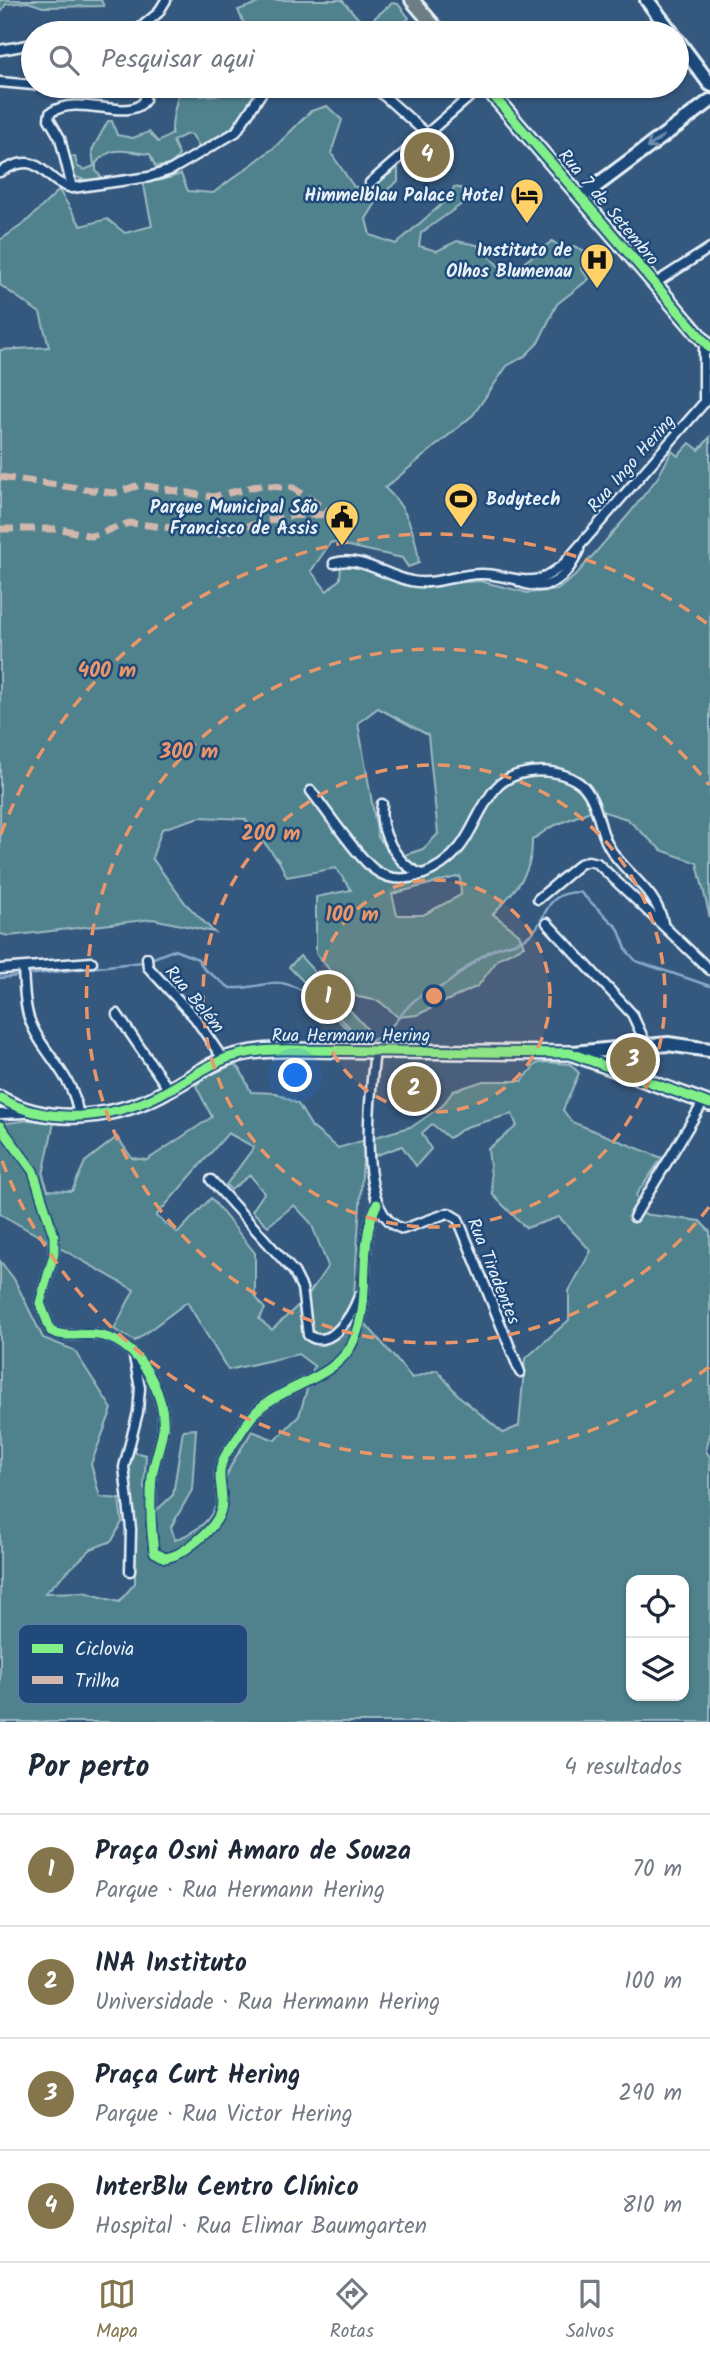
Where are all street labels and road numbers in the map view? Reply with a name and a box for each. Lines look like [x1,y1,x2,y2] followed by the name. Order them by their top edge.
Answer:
[550,143,666,273] street label: Rua 7 de Setembro
[581,408,683,520] street label: Rua Ingo Hering
[157,960,231,1040] street label: Rua Belém
[272,1022,430,1051] street label: Rua Hermann Hering
[458,1214,527,1329] street label: Rua Tiradentes

